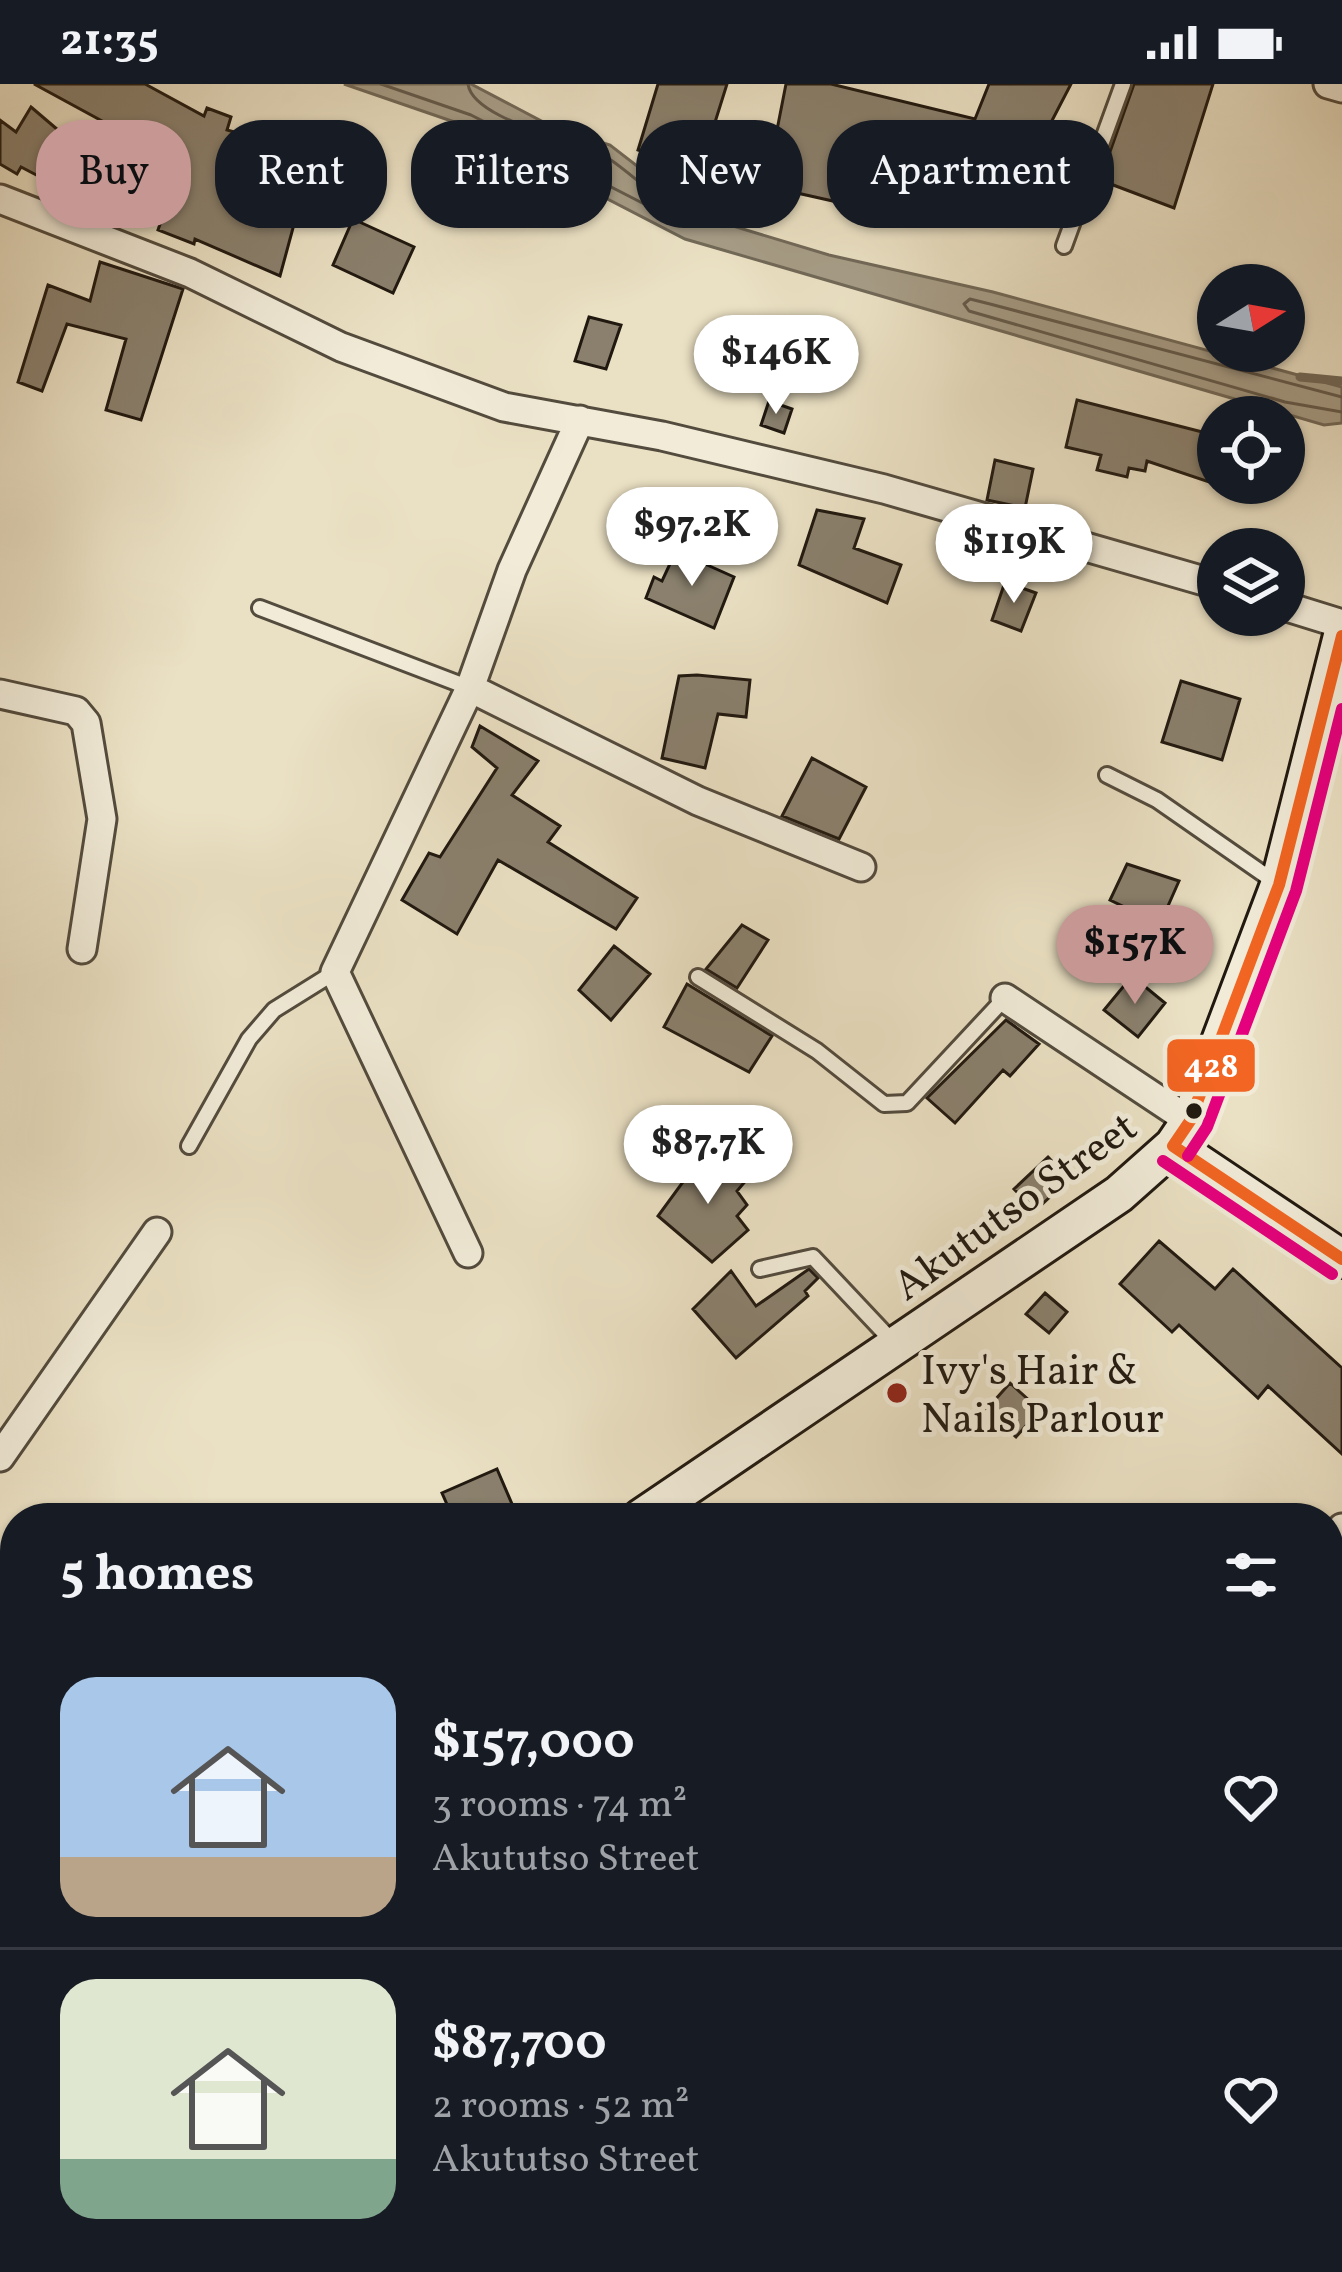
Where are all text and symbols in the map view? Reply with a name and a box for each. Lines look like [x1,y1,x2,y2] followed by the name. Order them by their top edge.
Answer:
[60,11,159,74] text: 21:35
[36,120,191,228] chip: Buy
[215,120,387,228] chip: Rent
[411,120,612,228] chip: Filters
[636,120,803,228] chip: New
[827,120,1114,228] chip: Apartment
[1197,264,1305,372] north arrow
[1197,264,1305,636] map controls
[692,315,860,417] pin: $146K
[721,327,831,381] text: $146K
[1197,396,1305,504] button: locate
[594,487,790,589] pin: $97.2K
[633,499,751,553] text: $97.2K
[930,504,1098,606] pin: $119K
[963,516,1065,570] text: $119K
[1197,528,1305,636] button: layers
[1051,905,1219,1007] pin: $157K
[1083,917,1187,971] text: $157K
[1165,1037,1257,1094] line badge: 428
[1183,1046,1239,1092] text: 428
[883,1100,1151,1317] street label: Akututso Street
[1183,1100,1205,1122] unlabelled marker
[610,1105,806,1207] pin: $87.7K
[651,1117,765,1171] text: $87.7K
[921,1344,1164,1451] place label: Ivy's Hair & Nails Parlour
[884,1380,910,1406] marker: Ivy's Hair & Nails Parlour
[60,1540,254,1611] text: 5 homes
[1218,1542,1284,1608] icon: filters
[432,1708,635,1779] text: $157,000
[156,1725,300,1869] icon: home
[1218,1764,1284,1830] icon: heart
[432,1779,687,1833] text: 3 rooms · 74 m²
[432,1833,700,1887] text: Akututso Street
[432,2009,607,2080] text: $87,700
[156,2027,300,2171] icon: home
[1218,2066,1284,2132] icon: heart
[432,2080,689,2134] text: 2 rooms · 52 m²
[432,2134,700,2188] text: Akututso Street

